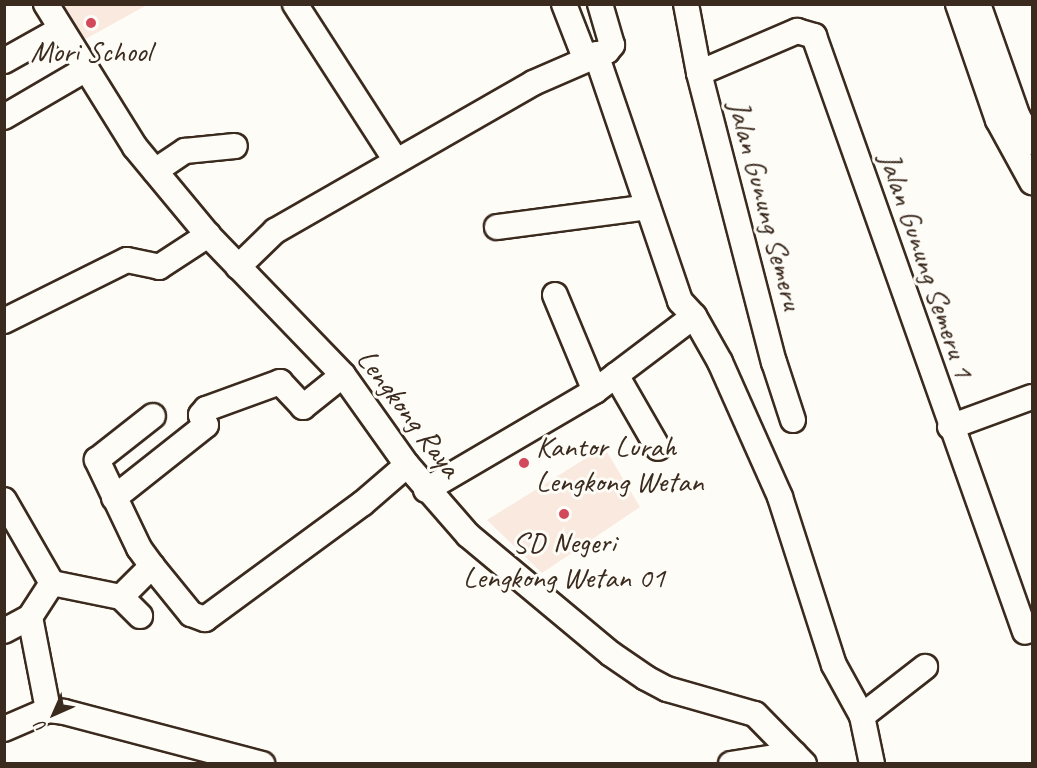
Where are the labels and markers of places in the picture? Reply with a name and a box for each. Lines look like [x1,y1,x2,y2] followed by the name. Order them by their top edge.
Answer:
[84,16,98,30] marker: Mori School
[31,33,151,69] place label: Mori School
[536,428,703,498] place label: Kantor Lurah Lengkong Wetan
[517,456,531,470] marker: Kantor Lurah Lengkong Wetan
[557,507,571,521] marker: SD Negeri Lengkong Wetan 01
[464,524,664,594] place label: SD Negeri Lengkong Wetan 01

